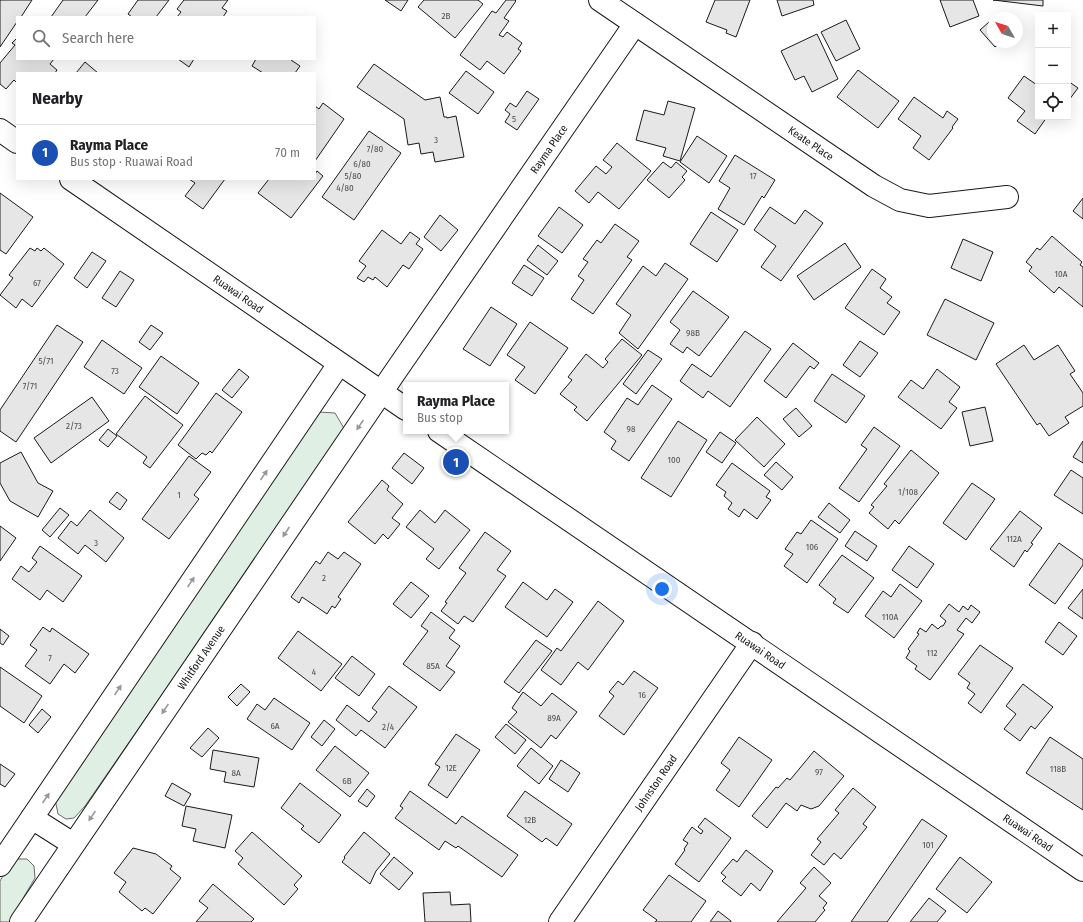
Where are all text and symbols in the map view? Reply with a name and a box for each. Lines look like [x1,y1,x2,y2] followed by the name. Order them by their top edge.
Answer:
[442,11,451,21] house number: 2B
[987,12,1023,48] north arrow
[1035,12,1071,120] map controls
[1035,12,1071,48] button: +
[16,16,316,60] search box
[30,27,52,49] icon: search
[62,29,134,47] text: Search here
[1035,48,1071,84] button: −
[1035,84,1071,120] button: locate
[32,88,83,109] text: Nearby
[512,114,516,124] house number: 5
[527,122,570,176] street label: Rayma Place
[786,123,836,163] street label: Keate Place
[434,135,438,145] house number: 3
[70,136,148,154] text: Rayma Place
[367,144,384,154] house number: 7/80
[42,145,48,160] text: 1
[275,145,300,160] text: 70 m
[70,154,193,169] text: Bus stop · Ruawai Road
[353,159,371,169] house number: 6/80
[344,171,362,181] house number: 5/80
[749,171,757,181] house number: 17
[336,183,354,193] house number: 4/80
[1055,269,1068,279] house number: 10A
[211,272,266,316] street label: Ruawai Road
[33,278,41,288] house number: 67
[686,328,700,338] house number: 98B
[38,356,54,366] house number: 5/71
[111,366,119,376] house number: 73
[23,381,37,391] house number: 7/71
[403,382,509,434] popup
[417,392,495,410] text: Rayma Place
[417,410,463,425] text: Bus stop
[356,419,363,430] one-way arrow
[66,421,82,431] house number: 2/73
[627,424,636,434] house number: 98
[443,447,469,477] pin: 1
[668,455,681,465] house number: 100
[260,469,268,480] one-way arrow
[898,487,918,497] house number: 1/108
[177,490,181,500] house number: 1
[282,527,290,537] one-way arrow
[1006,534,1022,544] house number: 112A
[94,538,98,548] house number: 3
[806,542,819,552] house number: 106
[322,573,326,583] house number: 2
[187,577,195,587] one-way arrow
[652,579,672,599] your location
[882,612,898,622] house number: 110A
[175,623,227,692] street label: Whitford Avenue
[733,628,788,672] street label: Ruawai Road
[927,648,937,658] house number: 112
[48,653,52,663] house number: 7
[426,661,440,671] house number: 85A
[312,667,317,677] house number: 4
[115,684,122,696] one-way arrow
[638,690,647,700] house number: 16
[161,703,169,714] one-way arrow
[547,713,561,723] house number: 89A
[270,721,280,731] house number: 6A
[382,722,395,732] house number: 2/4
[632,752,680,813] street label: Johnston Road
[445,763,457,773] house number: 12E
[1050,764,1066,774] house number: 118B
[815,767,823,777] house number: 97
[231,768,241,778] house number: 8A
[342,776,352,786] house number: 6B
[42,792,50,803] one-way arrow
[88,811,96,821] one-way arrow
[1001,811,1056,854] street label: Ruawai Road
[524,815,536,825] house number: 12B
[922,840,934,850] house number: 101

